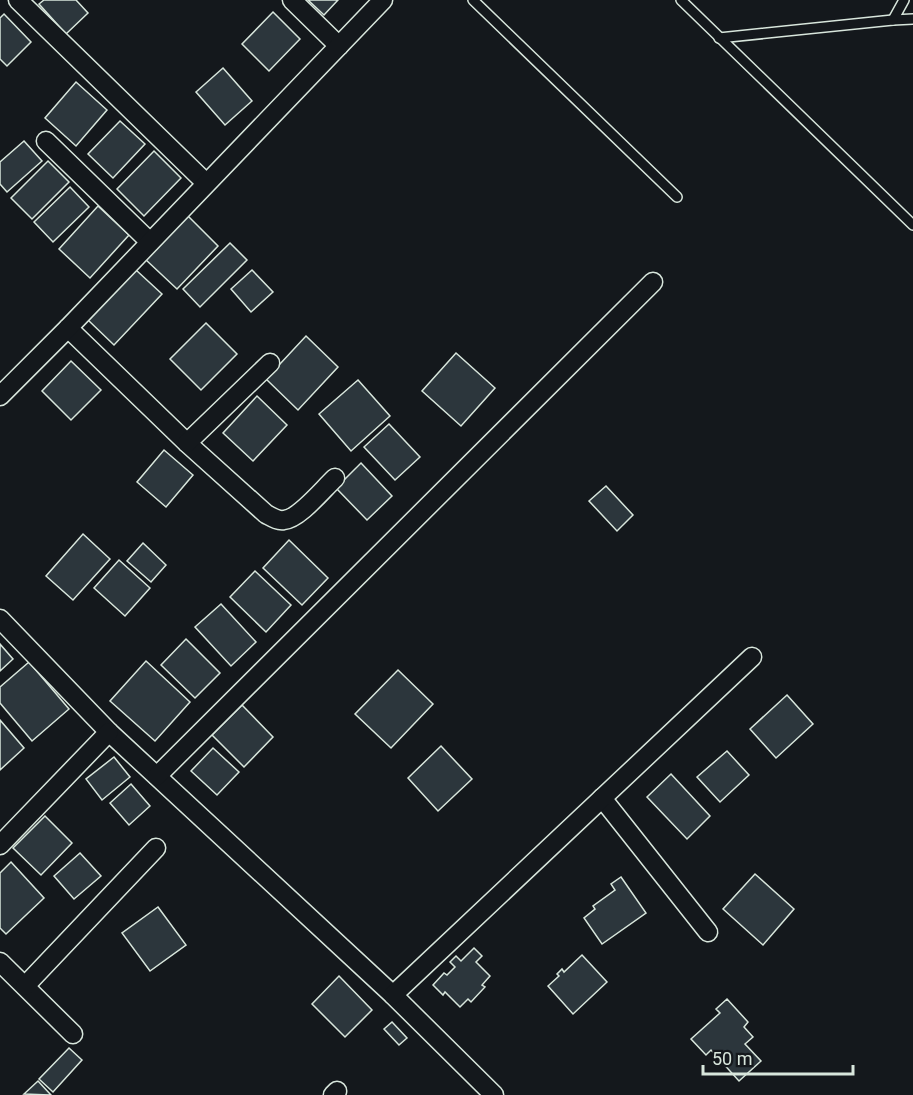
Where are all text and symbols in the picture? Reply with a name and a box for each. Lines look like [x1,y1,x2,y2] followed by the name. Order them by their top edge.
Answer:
[703,1038,853,1076] scale bar
[712,1048,752,1069] text: 50 m

